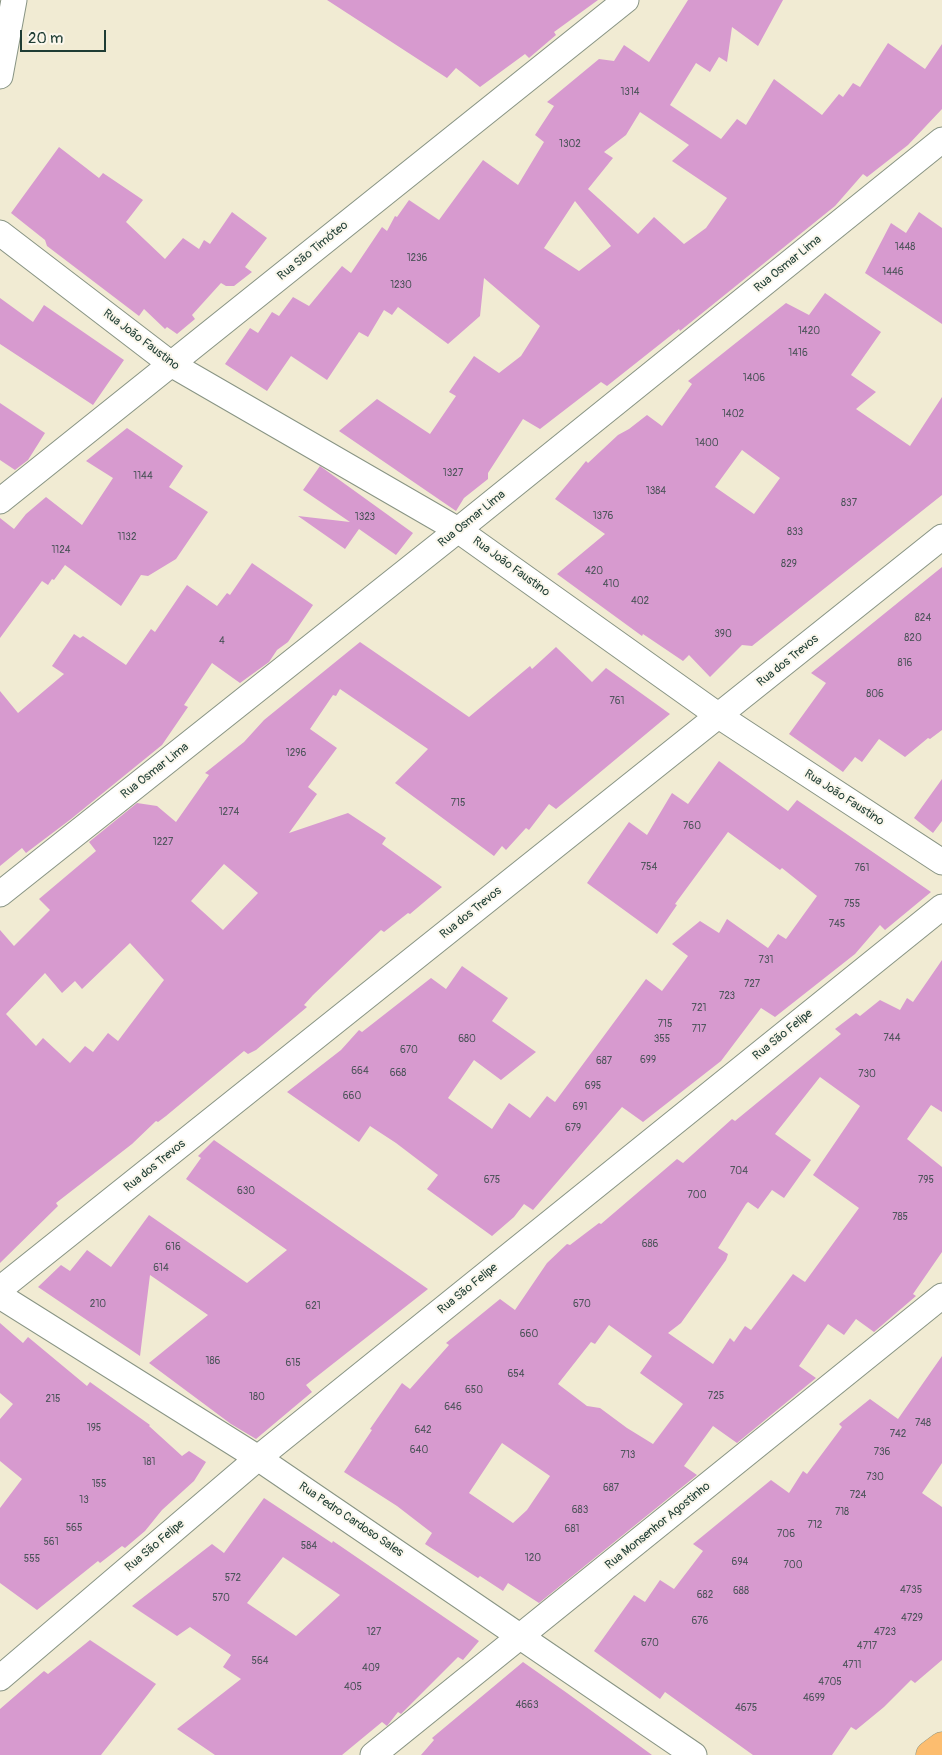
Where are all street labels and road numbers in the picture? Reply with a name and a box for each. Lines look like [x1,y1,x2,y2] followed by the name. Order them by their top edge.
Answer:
[275,218,351,284] street label: Rua São Timóteo
[752,233,824,295] street label: Rua Osmar Lima
[100,307,182,373] street label: Rua João Faustino
[436,488,508,550] street label: Rua Osmar Lima
[469,534,553,600] street label: Rua João Faustino
[754,632,822,690] street label: Rua dos Trevos
[118,740,192,802] street label: Rua Osmar Lima
[801,767,887,829] street label: Rua João Faustino
[437,884,505,942] street label: Rua dos Trevos
[750,1007,816,1063] street label: Rua São Felipe
[121,1137,189,1195] street label: Rua dos Trevos
[435,1261,501,1317] street label: Rua São Felipe
[603,1479,713,1573] street label: Rua Monsenhor Agostinho
[296,1480,406,1560] street label: Rua Pedro Cardoso Sales
[123,1517,187,1575] street label: Rua São Felipe

